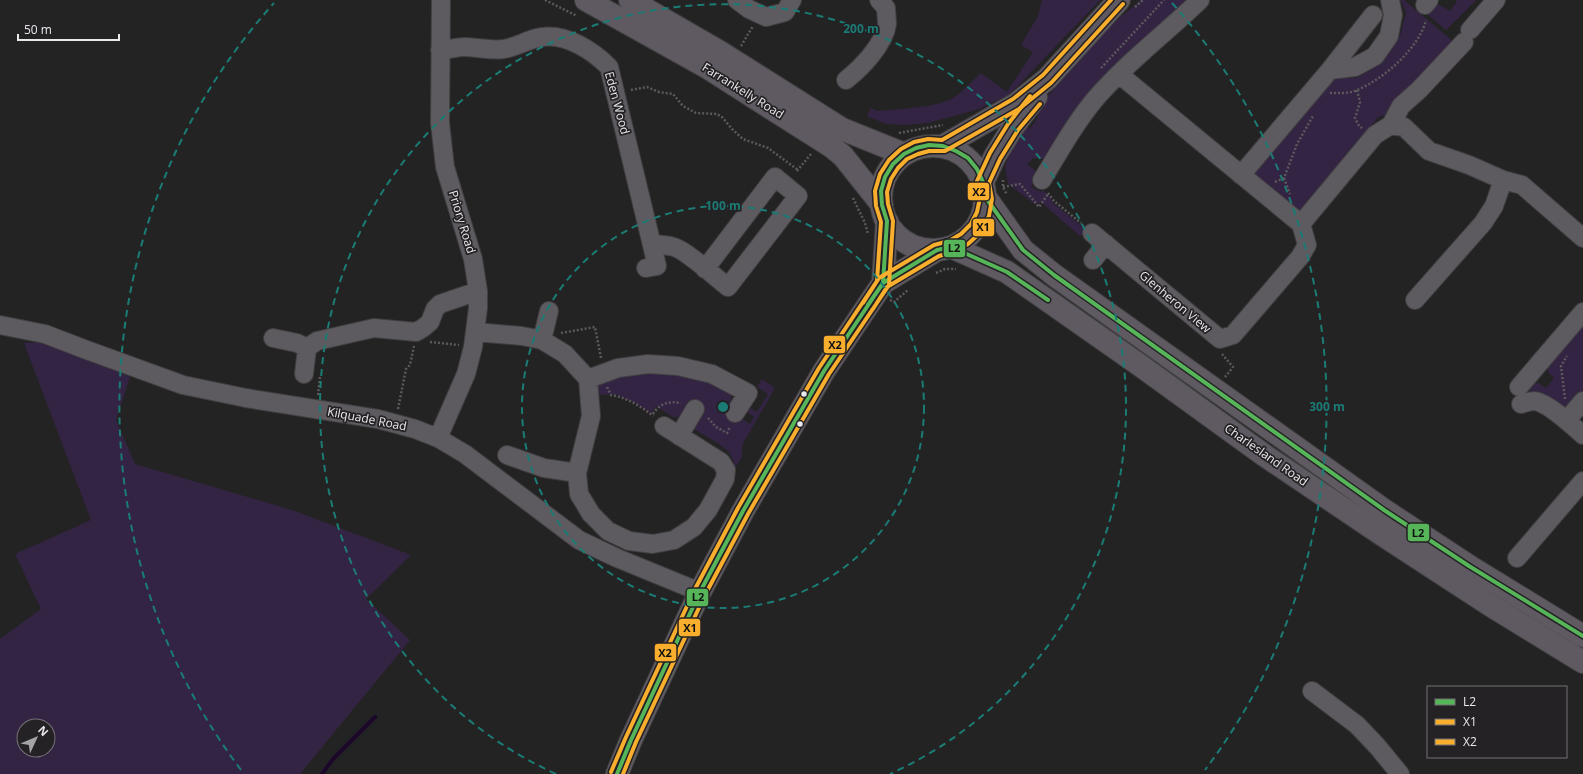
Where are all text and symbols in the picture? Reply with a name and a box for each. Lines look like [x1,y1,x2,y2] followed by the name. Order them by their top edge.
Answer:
[18,16,119,42] scale bar
[843,20,879,37] text: 200 m
[24,21,52,38] text: 50 m
[699,59,787,123] street label: Farrankelly Road
[601,70,634,136] street label: Eden Wood
[967,182,990,201] line badge: X2
[972,184,986,199] text: X2
[445,188,480,255] street label: Priory Road
[705,197,741,214] text: 100 m
[972,218,995,237] line badge: X1
[976,219,990,234] text: X1
[943,239,966,258] line badge: L2
[948,240,960,255] text: L2
[1136,267,1215,337] street label: Glenheron View
[823,335,846,354] line badge: X2
[828,337,842,352] text: X2
[799,389,809,399] unlabelled marker
[1309,398,1345,415] text: 300 m
[716,400,730,414] centre of rings
[326,402,408,435] street label: Kilquade Road
[795,419,805,429] unlabelled marker
[1221,419,1311,490] street label: Charlesland Road
[1407,523,1430,542] line badge: L2
[1412,525,1424,540] text: L2
[686,588,709,607] line badge: L2
[692,589,704,604] text: L2
[678,618,701,637] line badge: X1
[683,620,697,635] text: X1
[654,643,677,662] line badge: X2
[658,645,672,660] text: X2
[1427,686,1567,758] legend
[1463,693,1476,710] text: L2
[1463,713,1477,730] text: X1
[16,718,56,758] north arrow
[35,722,52,739] text: N
[1463,733,1477,750] text: X2

